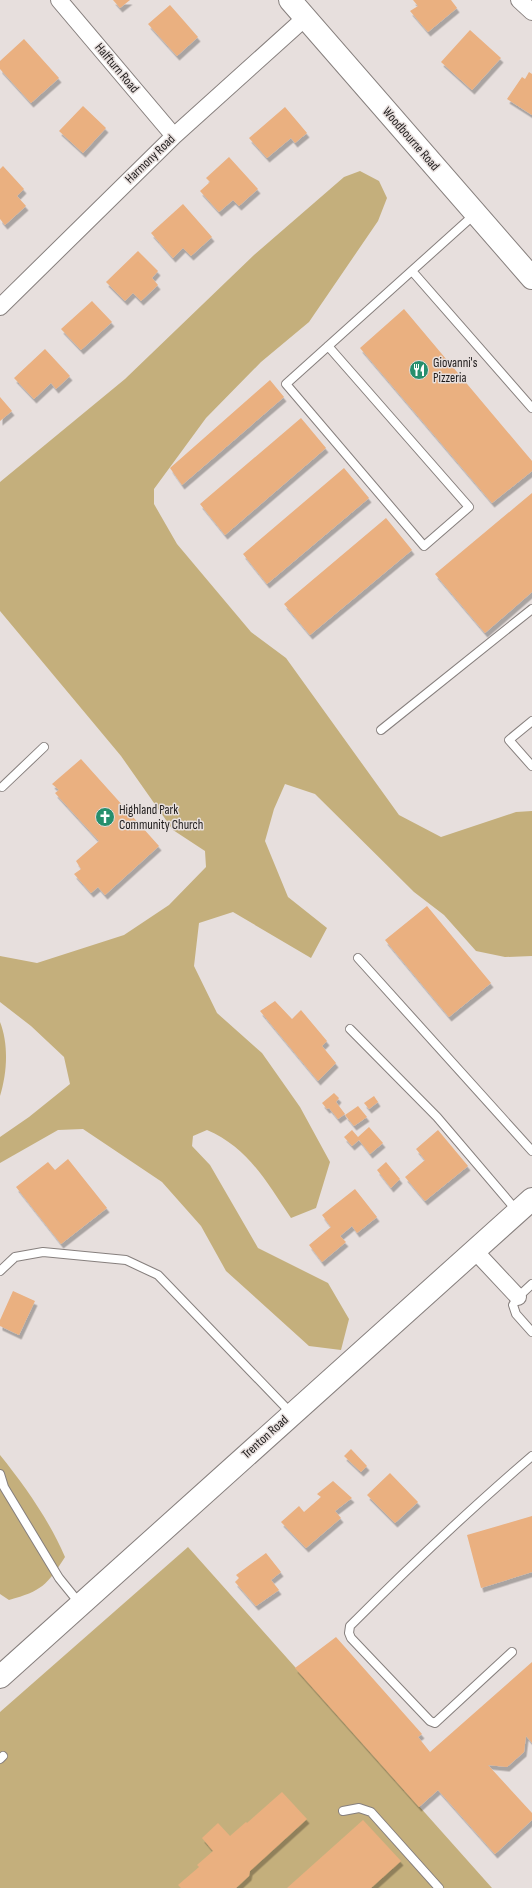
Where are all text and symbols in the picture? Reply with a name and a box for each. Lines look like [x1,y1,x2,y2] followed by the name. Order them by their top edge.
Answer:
[92,40,142,96] street label: Halfturn Road
[379,104,443,174] street label: Woodbourne Road
[122,131,178,187] street label: Harmony Road
[433,355,478,386] place label: Giovanni's Pizzeria
[408,359,430,381] restaurant icon: Giovanni's Pizzeria
[119,802,203,833] place label: Highland Park Community Church
[94,806,116,828] church icon: Highland Park Community Church
[238,1412,292,1462] street label: Trenton Road

